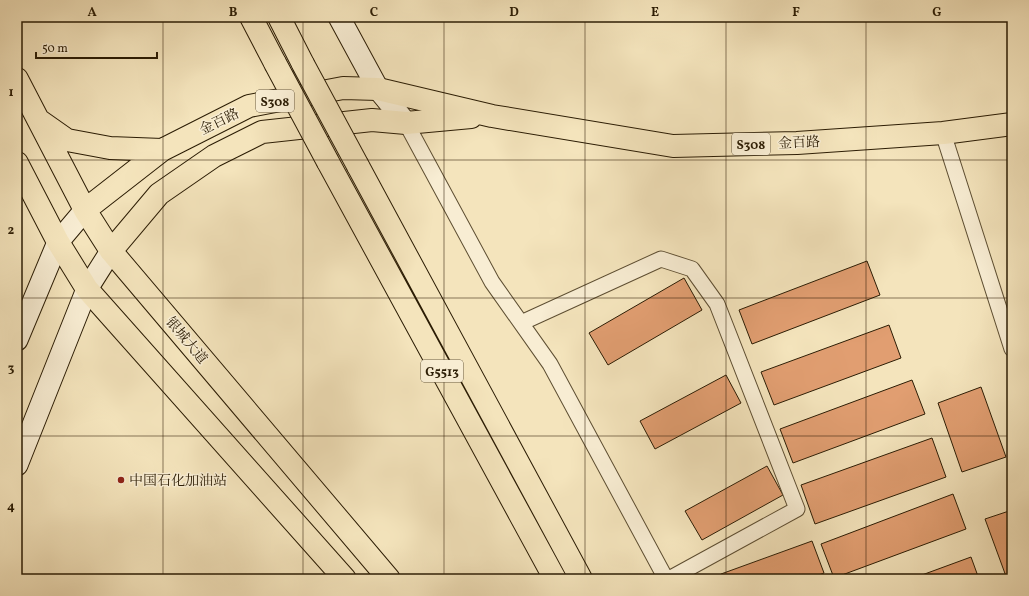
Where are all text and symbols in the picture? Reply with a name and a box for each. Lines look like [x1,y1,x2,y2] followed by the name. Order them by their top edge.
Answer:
[87,4,97,22] text: A
[229,4,238,22] text: B
[370,4,378,22] text: C
[509,4,519,22] text: D
[651,4,659,22] text: E
[792,4,800,22] text: F
[932,4,942,22] text: G
[36,34,157,60] scale bar
[42,41,68,57] text: 50 m
[8,84,14,102] text: 1
[256,90,294,112] road number: S308
[197,105,243,140] street label: 金百路
[732,133,770,155] road number: S308
[778,133,821,154] street label: 金百路
[8,222,15,240] text: 2
[161,313,211,369] street label: 银城大道
[8,360,15,378] text: 3
[421,360,463,382] road number: G5513
[129,472,227,491] place label: 中国石化加油站
[116,475,126,485] marker: 中国石化加油站
[7,498,15,516] text: 4

